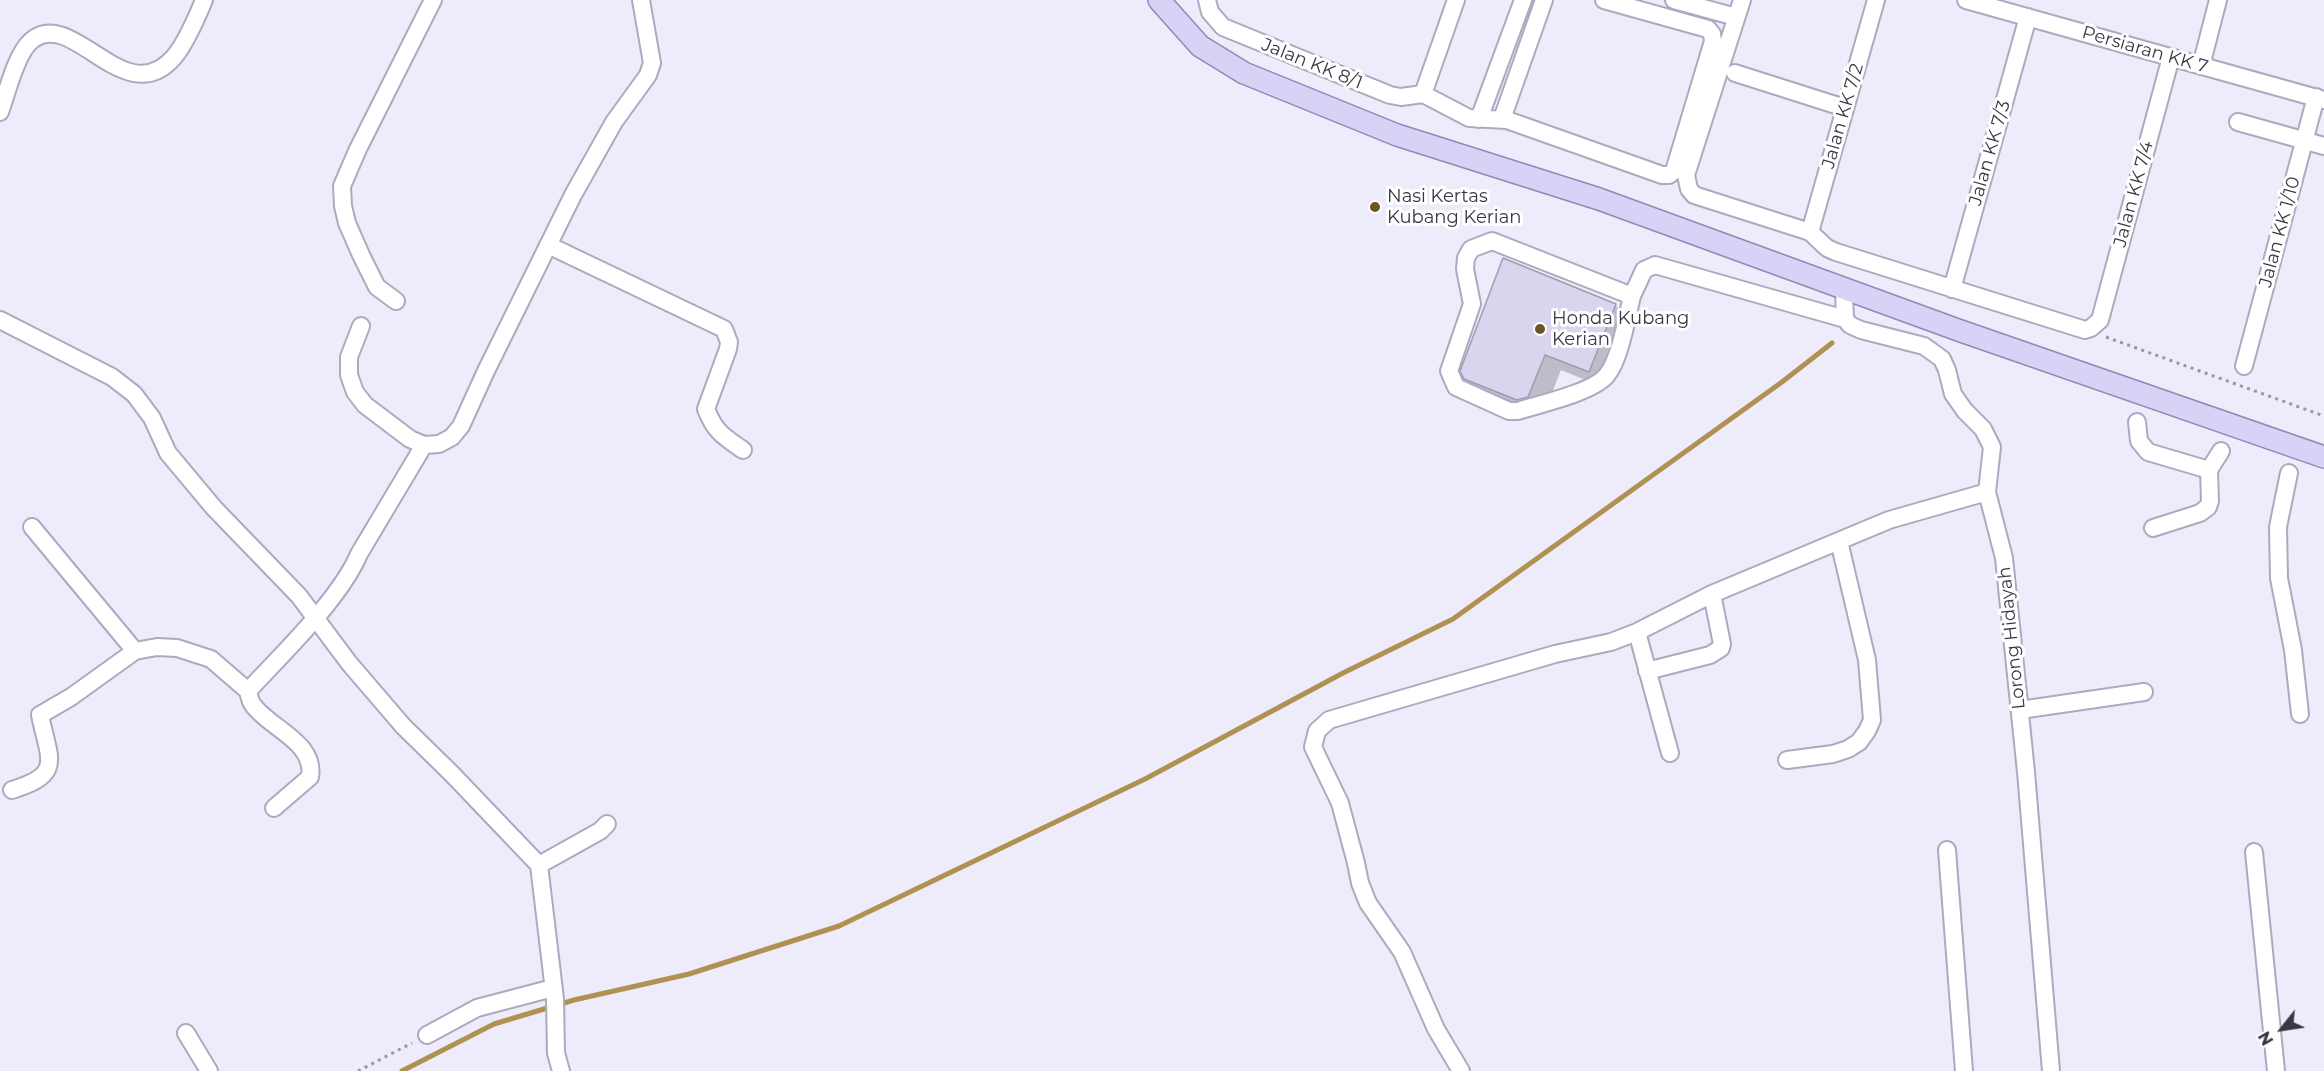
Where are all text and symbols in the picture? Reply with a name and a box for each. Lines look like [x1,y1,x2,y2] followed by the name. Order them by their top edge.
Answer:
[2080,22,2210,78] street label: Persiaran KK 7
[1258,34,1366,94] street label: Jalan KK 8/1
[1818,61,1868,171] street label: Jalan KK 7/2
[1965,98,2015,208] street label: Jalan KK 7/3
[2109,139,2159,249] street label: Jalan KK 7/4
[2255,174,2305,290] street label: Jalan KK 1/10
[1387,186,1521,228] place label: Nasi Kertas Kubang Kerian
[1368,200,1382,214] marker: Nasi Kertas Kubang Kerian
[1552,308,1689,350] place label: Honda Kubang Kerian
[1533,322,1547,336] marker: Honda Kubang Kerian
[1994,566,2030,710] street label: Lorong Hidayah
[2252,999,2312,1059] north arrow
[2255,1028,2277,1049] text: N

